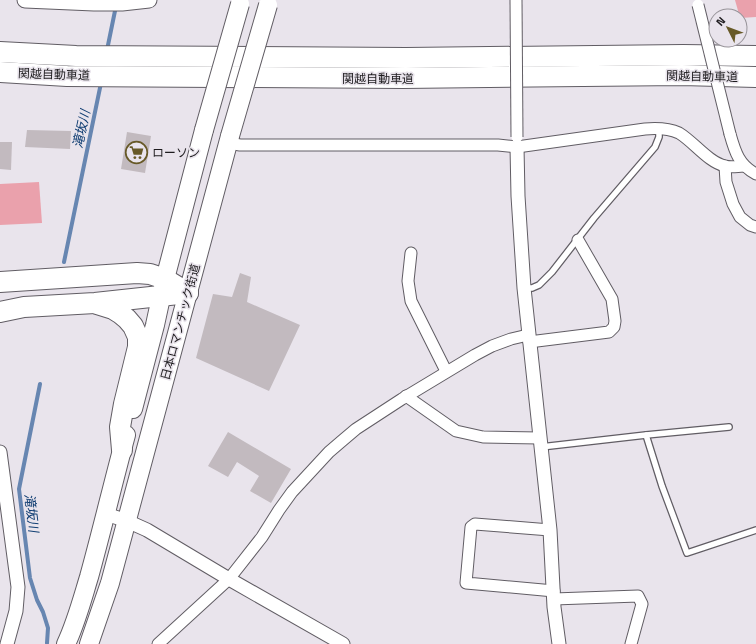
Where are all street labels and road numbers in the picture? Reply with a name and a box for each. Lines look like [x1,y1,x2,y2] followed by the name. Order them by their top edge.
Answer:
[18,63,90,85] street label: 関越自動車道
[666,66,738,86] street label: 関越自動車道
[342,69,414,88] street label: 関越自動車道
[155,262,205,382] street label: 日本ロマンチック街道

